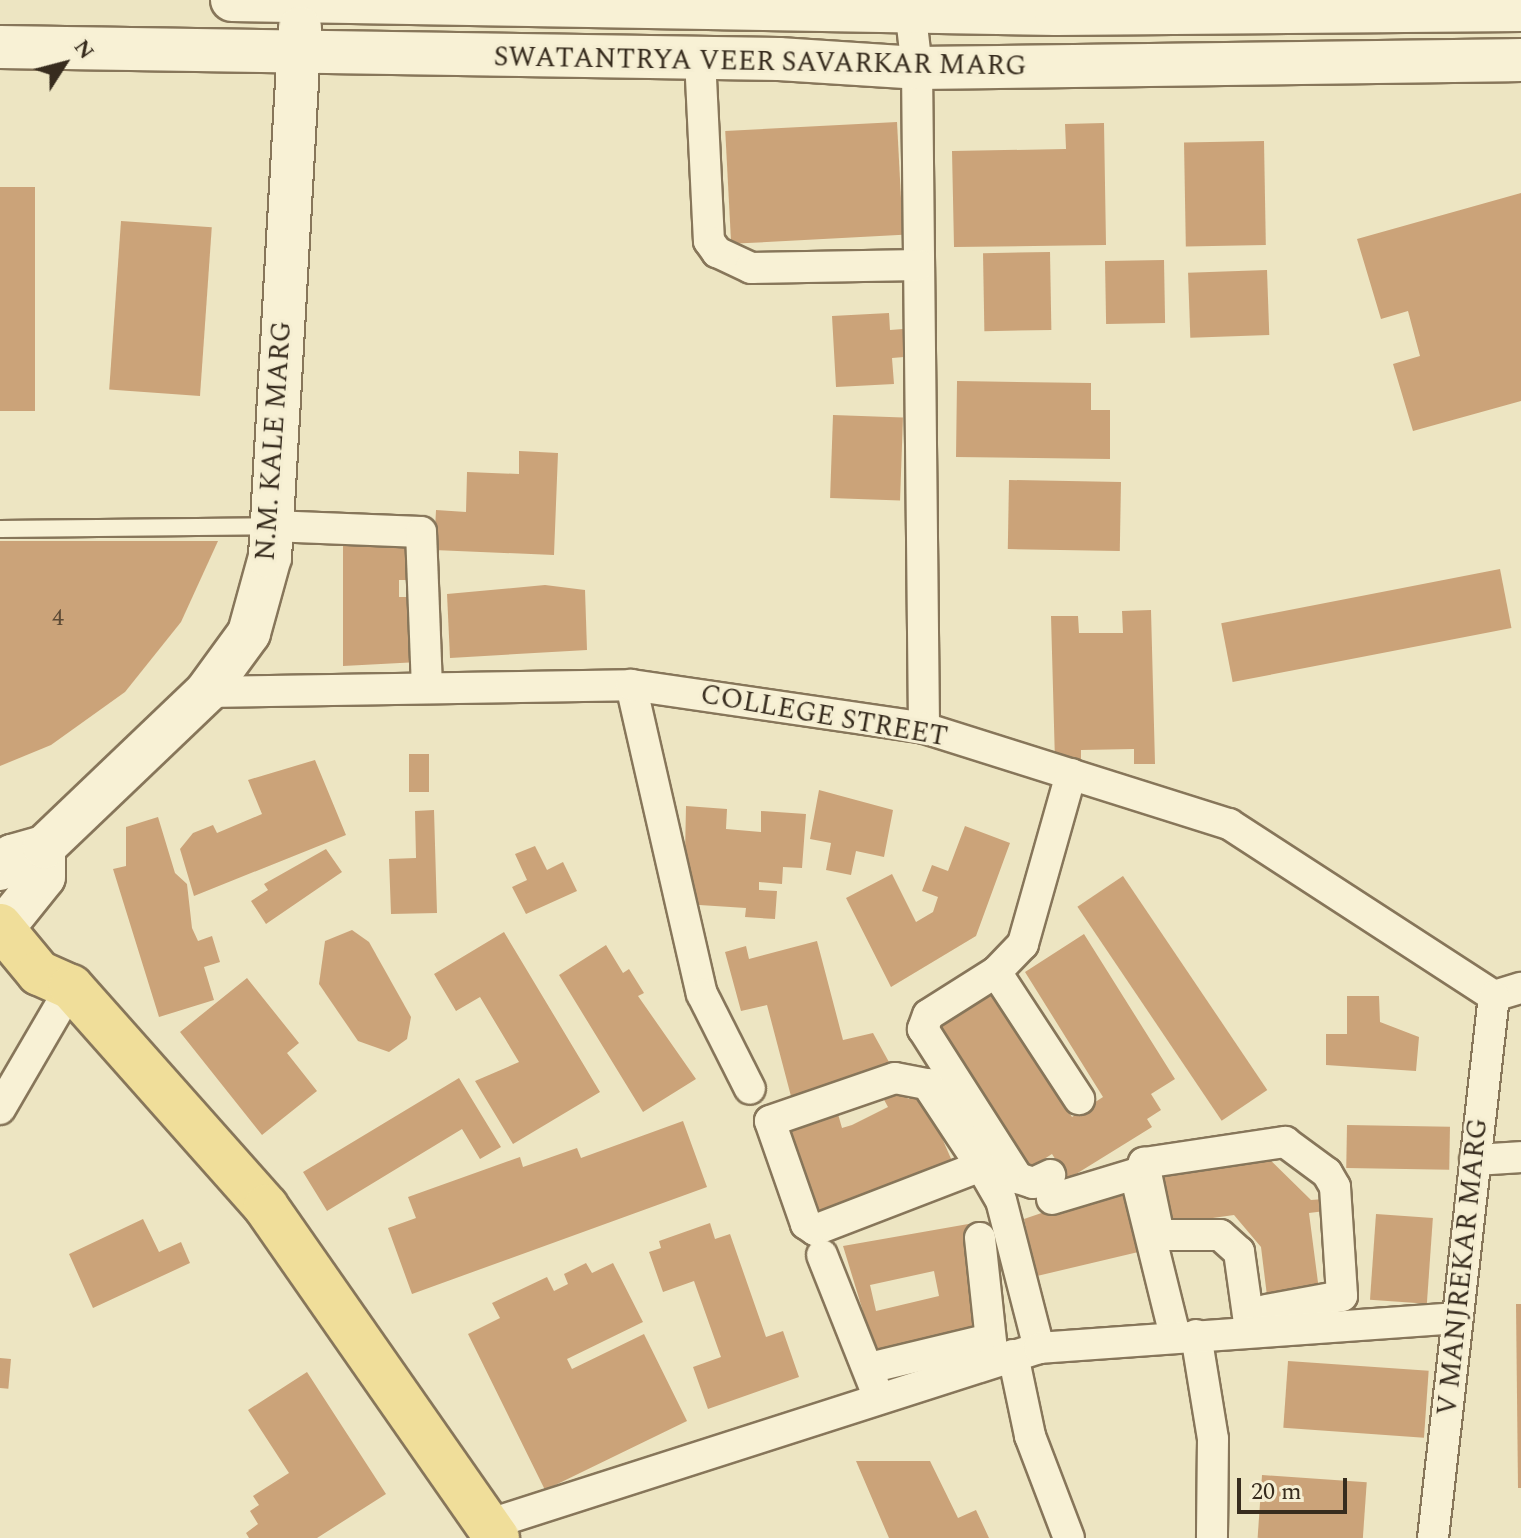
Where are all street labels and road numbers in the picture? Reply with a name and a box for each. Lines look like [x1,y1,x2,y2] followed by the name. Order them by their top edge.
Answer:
[493,41,1027,83] street label: SWATANTRYA VEER SAVARKAR MARG
[249,320,299,562] street label: N.M. KALE MARG
[698,678,950,754] street label: COLLEGE STREET
[1431,1117,1495,1417] street label: V MANJREKAR MARG

